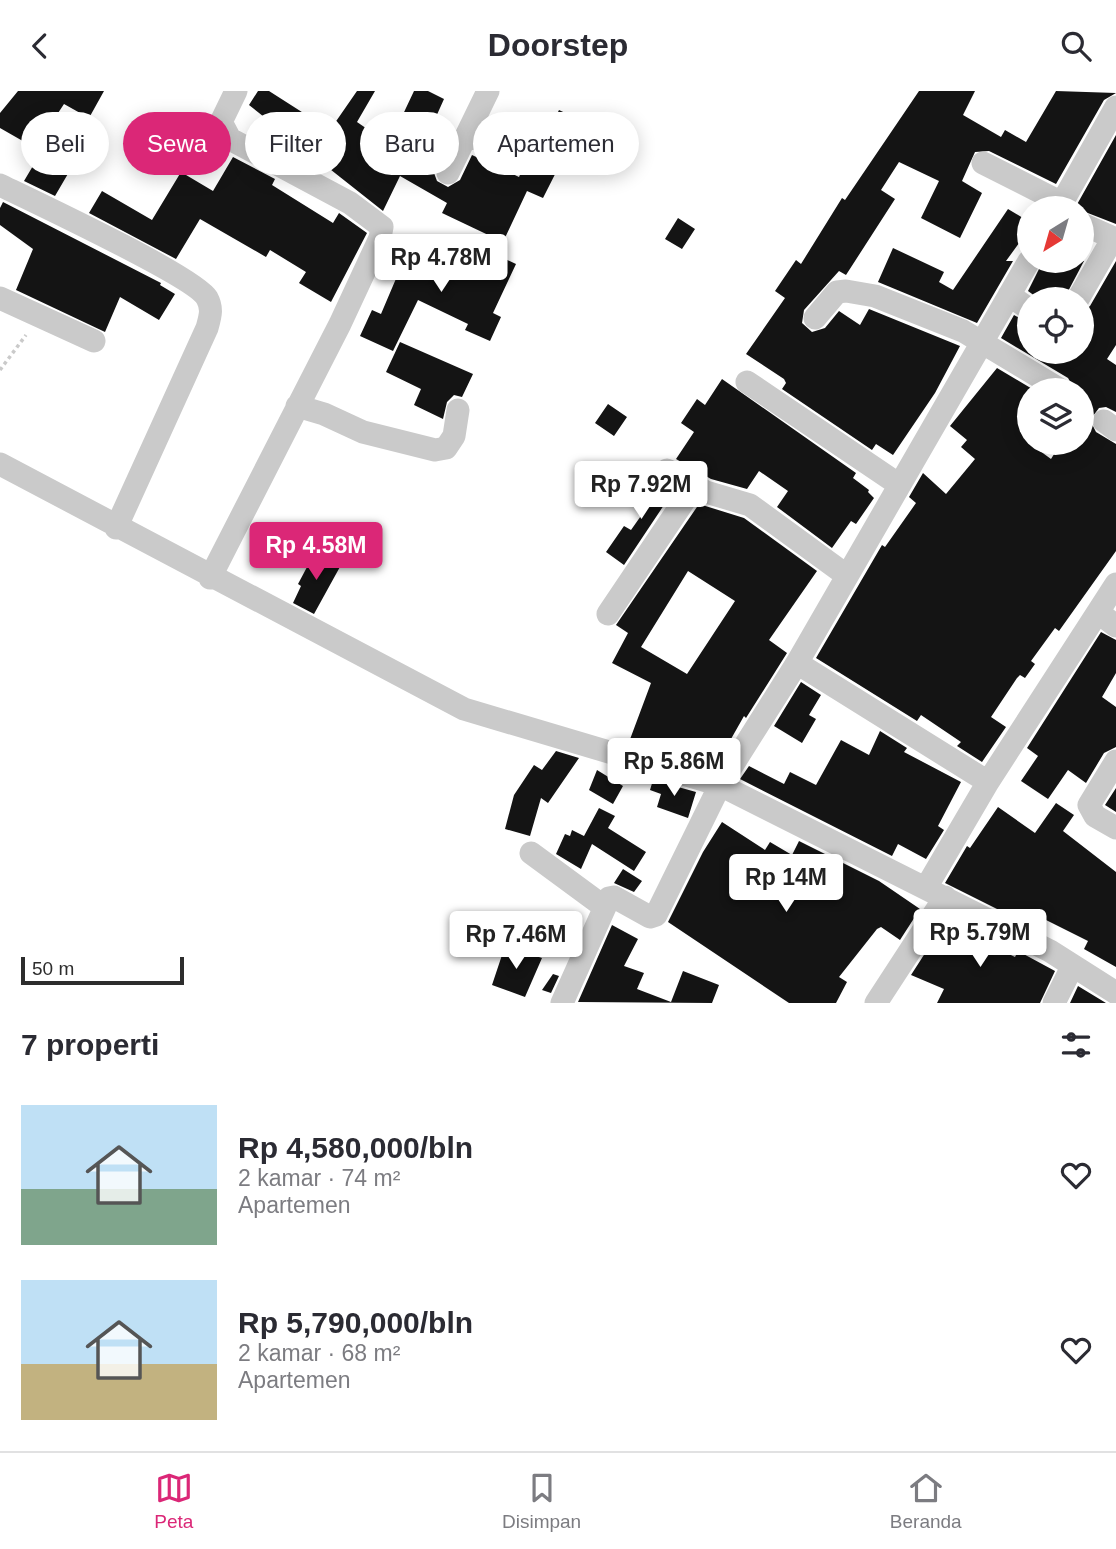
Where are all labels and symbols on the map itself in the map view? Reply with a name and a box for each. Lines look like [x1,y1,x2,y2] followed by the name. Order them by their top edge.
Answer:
[1017,196,1094,273] north arrow
[369,235,513,294] pin: Rp 4.78M
[569,461,713,521] pin: Rp 7.92M
[244,523,388,582] pin: Rp 4.58M
[602,739,746,798] pin: Rp 5.86M
[729,855,843,914] pin: Rp 14M
[908,909,1052,969] pin: Rp 5.79M
[444,911,588,971] pin: Rp 7.46M
[21,954,184,986] scale bar

